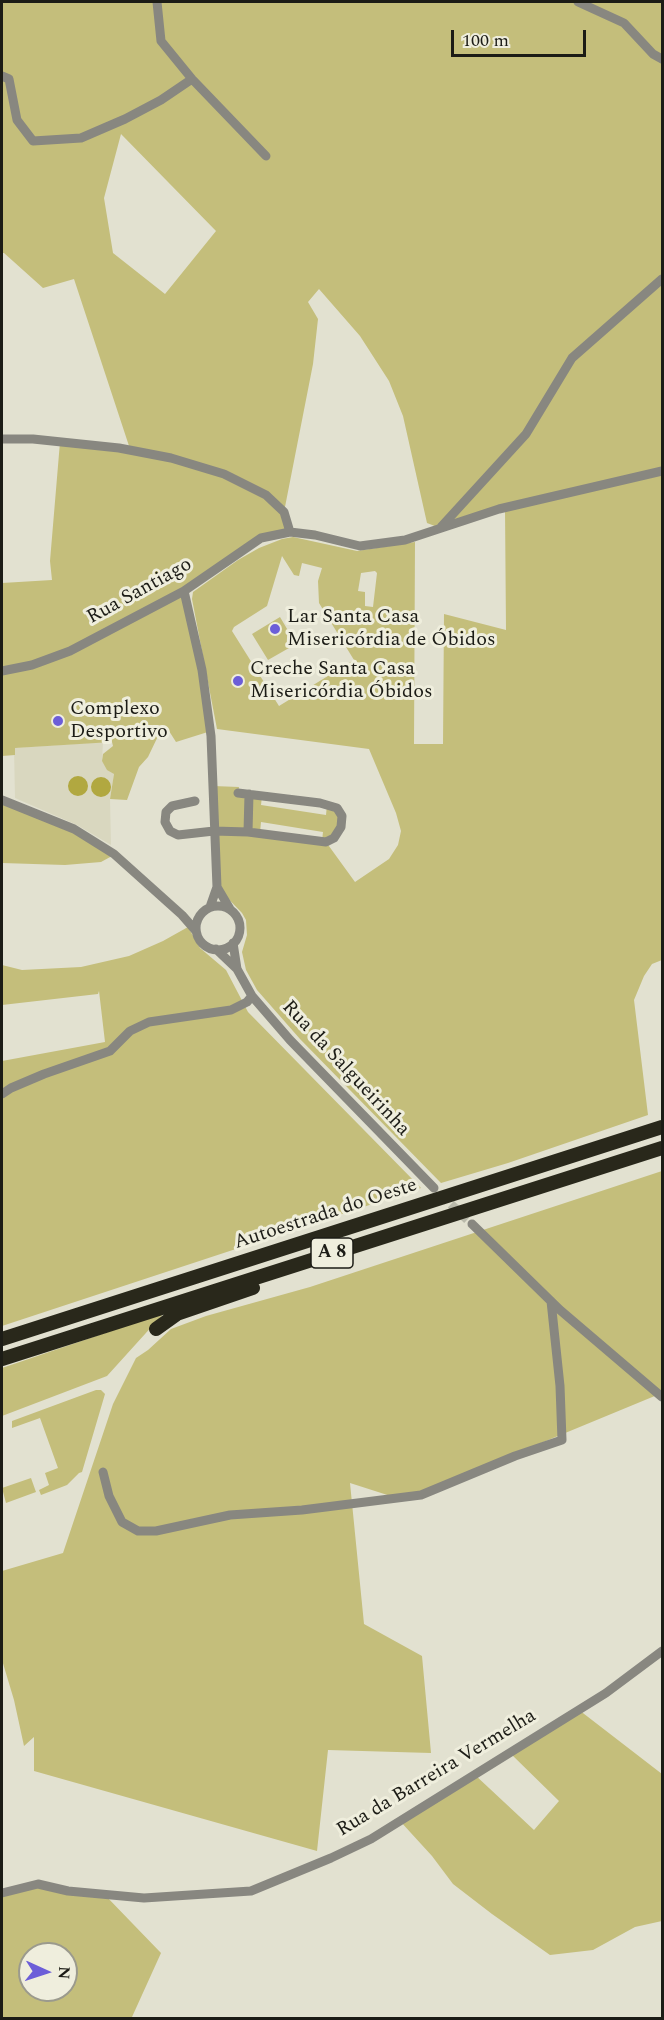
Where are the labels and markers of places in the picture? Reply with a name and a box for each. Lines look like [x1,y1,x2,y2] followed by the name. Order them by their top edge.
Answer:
[287,606,496,653] place label: Lar Santa Casa Misericórdia de Óbidos
[268,622,282,636] marker: Lar Santa Casa Misericórdia de Óbidos
[250,658,433,705] place label: Creche Santa Casa Misericórdia Óbidos
[231,674,245,688] marker: Creche Santa Casa Misericórdia Óbidos
[70,698,168,745] place label: Complexo Desportivo
[51,714,65,728] marker: Complexo Desportivo

